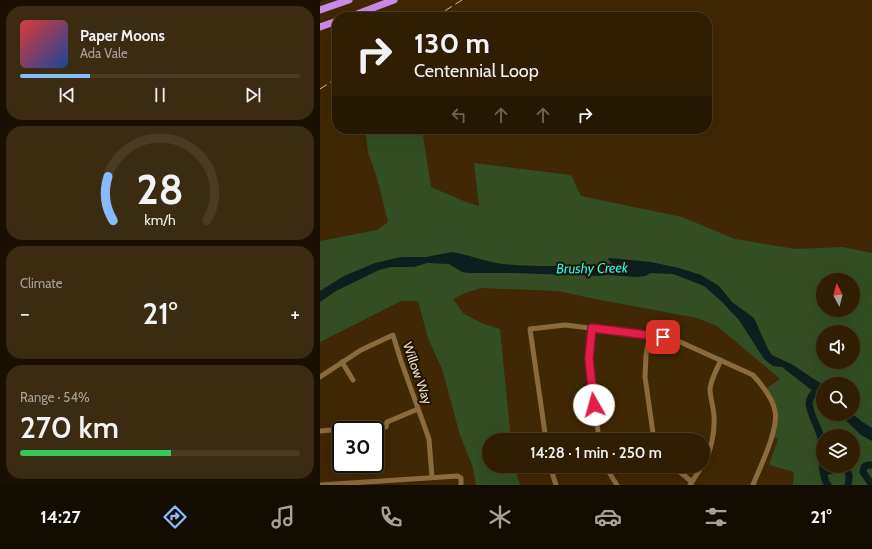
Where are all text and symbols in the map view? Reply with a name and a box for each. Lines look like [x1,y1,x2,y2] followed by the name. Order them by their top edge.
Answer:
[414,26,490,60] text: 130 m
[80,27,165,45] text: Paper Moons
[348,28,400,80] icon: right
[80,45,128,61] text: Ada Vale
[414,60,539,82] text: Centennial Loop
[56,84,78,106] icon: previous
[149,84,171,106] icon: pause
[242,84,264,106] icon: next
[448,104,470,126] icon: left
[490,104,512,126] icon: ahead
[532,104,554,126] icon: ahead
[574,104,596,126] icon: right
[136,163,184,213] text: 28
[144,210,176,228] text: km/h
[556,258,629,278] water label: Brushy Creek
[816,273,860,317] north arrow
[816,273,860,473] map controls
[20,275,62,291] text: Climate
[142,295,178,332] text: 21°
[20,300,30,327] text: −
[290,300,300,327] text: +
[646,320,680,354] pin
[816,325,860,369] button: sound
[652,326,674,348] icon: arrive
[400,340,436,407] street label: Willow Way
[816,377,860,421] button: search
[573,384,615,426] position arrow
[20,389,90,405] text: Range · 54%
[20,409,119,446] text: 270 km
[332,421,384,473] speed limit sign: 30
[816,429,860,473] button: layers
[530,444,662,462] text: 14:28 · 1 min · 250 m
[161,503,189,531] icon: directions
[269,503,297,531] icon: music
[377,503,405,531] icon: phone
[486,503,514,531] icon: climate
[594,503,622,531] icon: car
[702,503,730,531] icon: filters
[40,506,81,528] text: 14:27
[810,506,832,528] text: 21°

